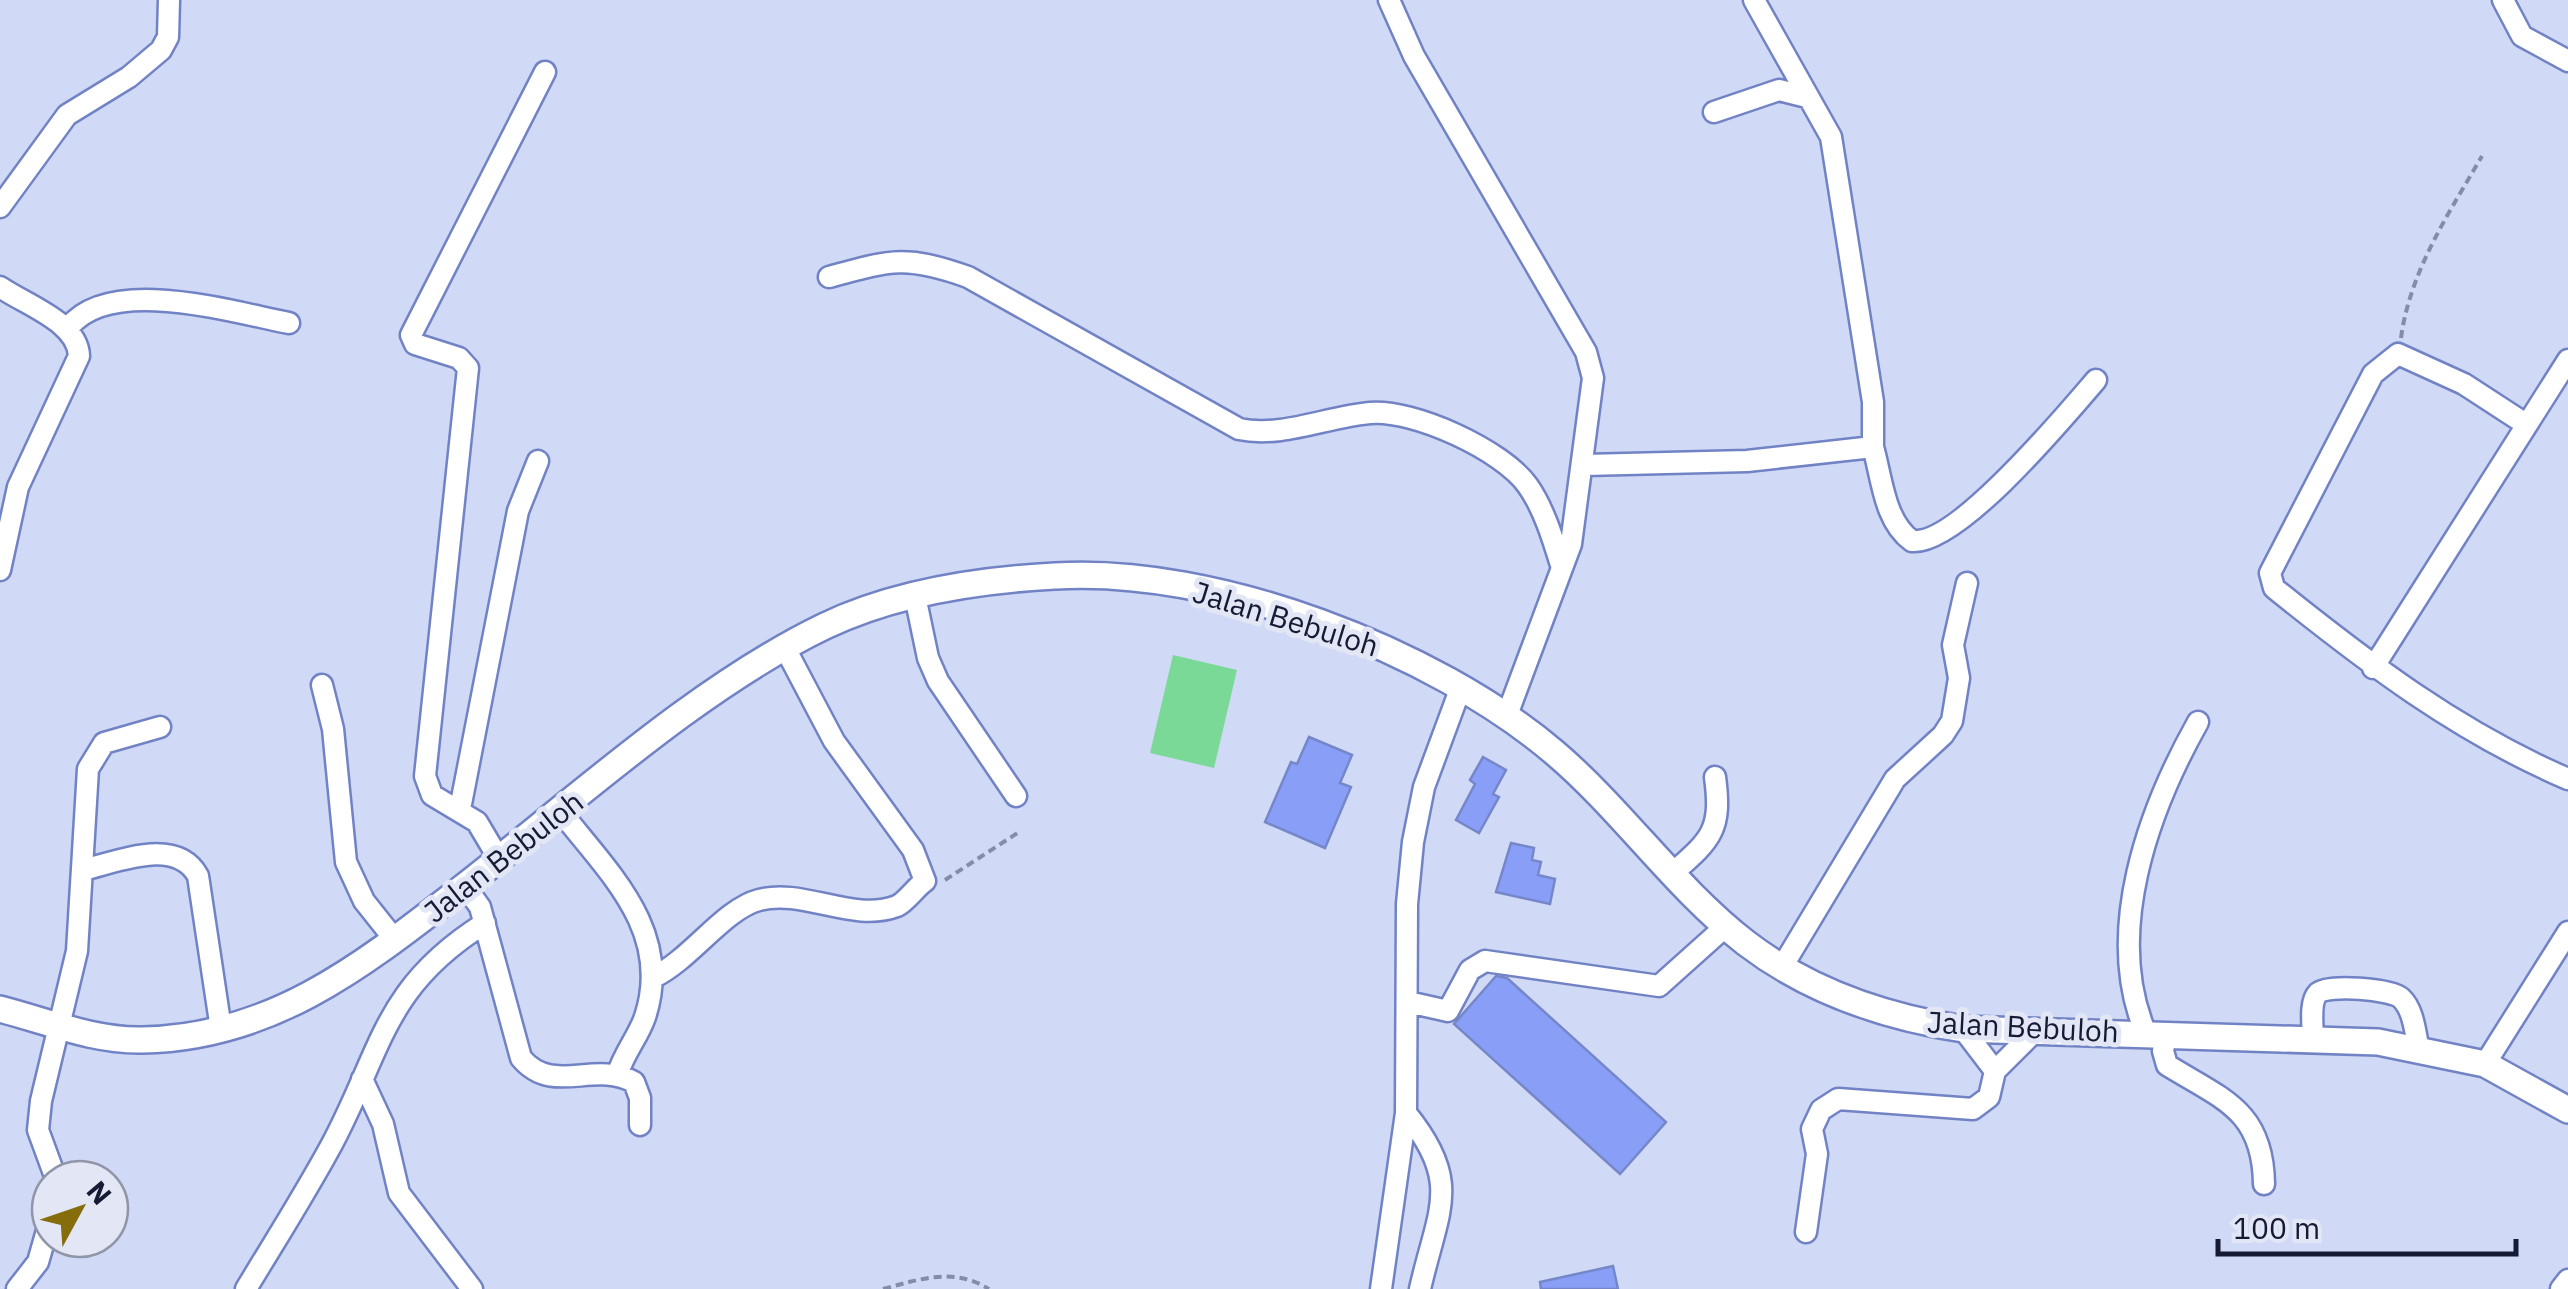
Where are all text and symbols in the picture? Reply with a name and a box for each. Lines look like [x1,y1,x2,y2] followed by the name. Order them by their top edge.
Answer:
[1188,571,1384,665] street label: Jalan Bebuloh
[415,781,591,931] street label: Jalan Bebuloh
[1926,1001,2120,1051] street label: Jalan Bebuloh
[30,1159,130,1259] north arrow
[79,1173,120,1212] text: N
[2218,1194,2516,1256] scale bar
[2233,1208,2320,1247] text: 100 m

